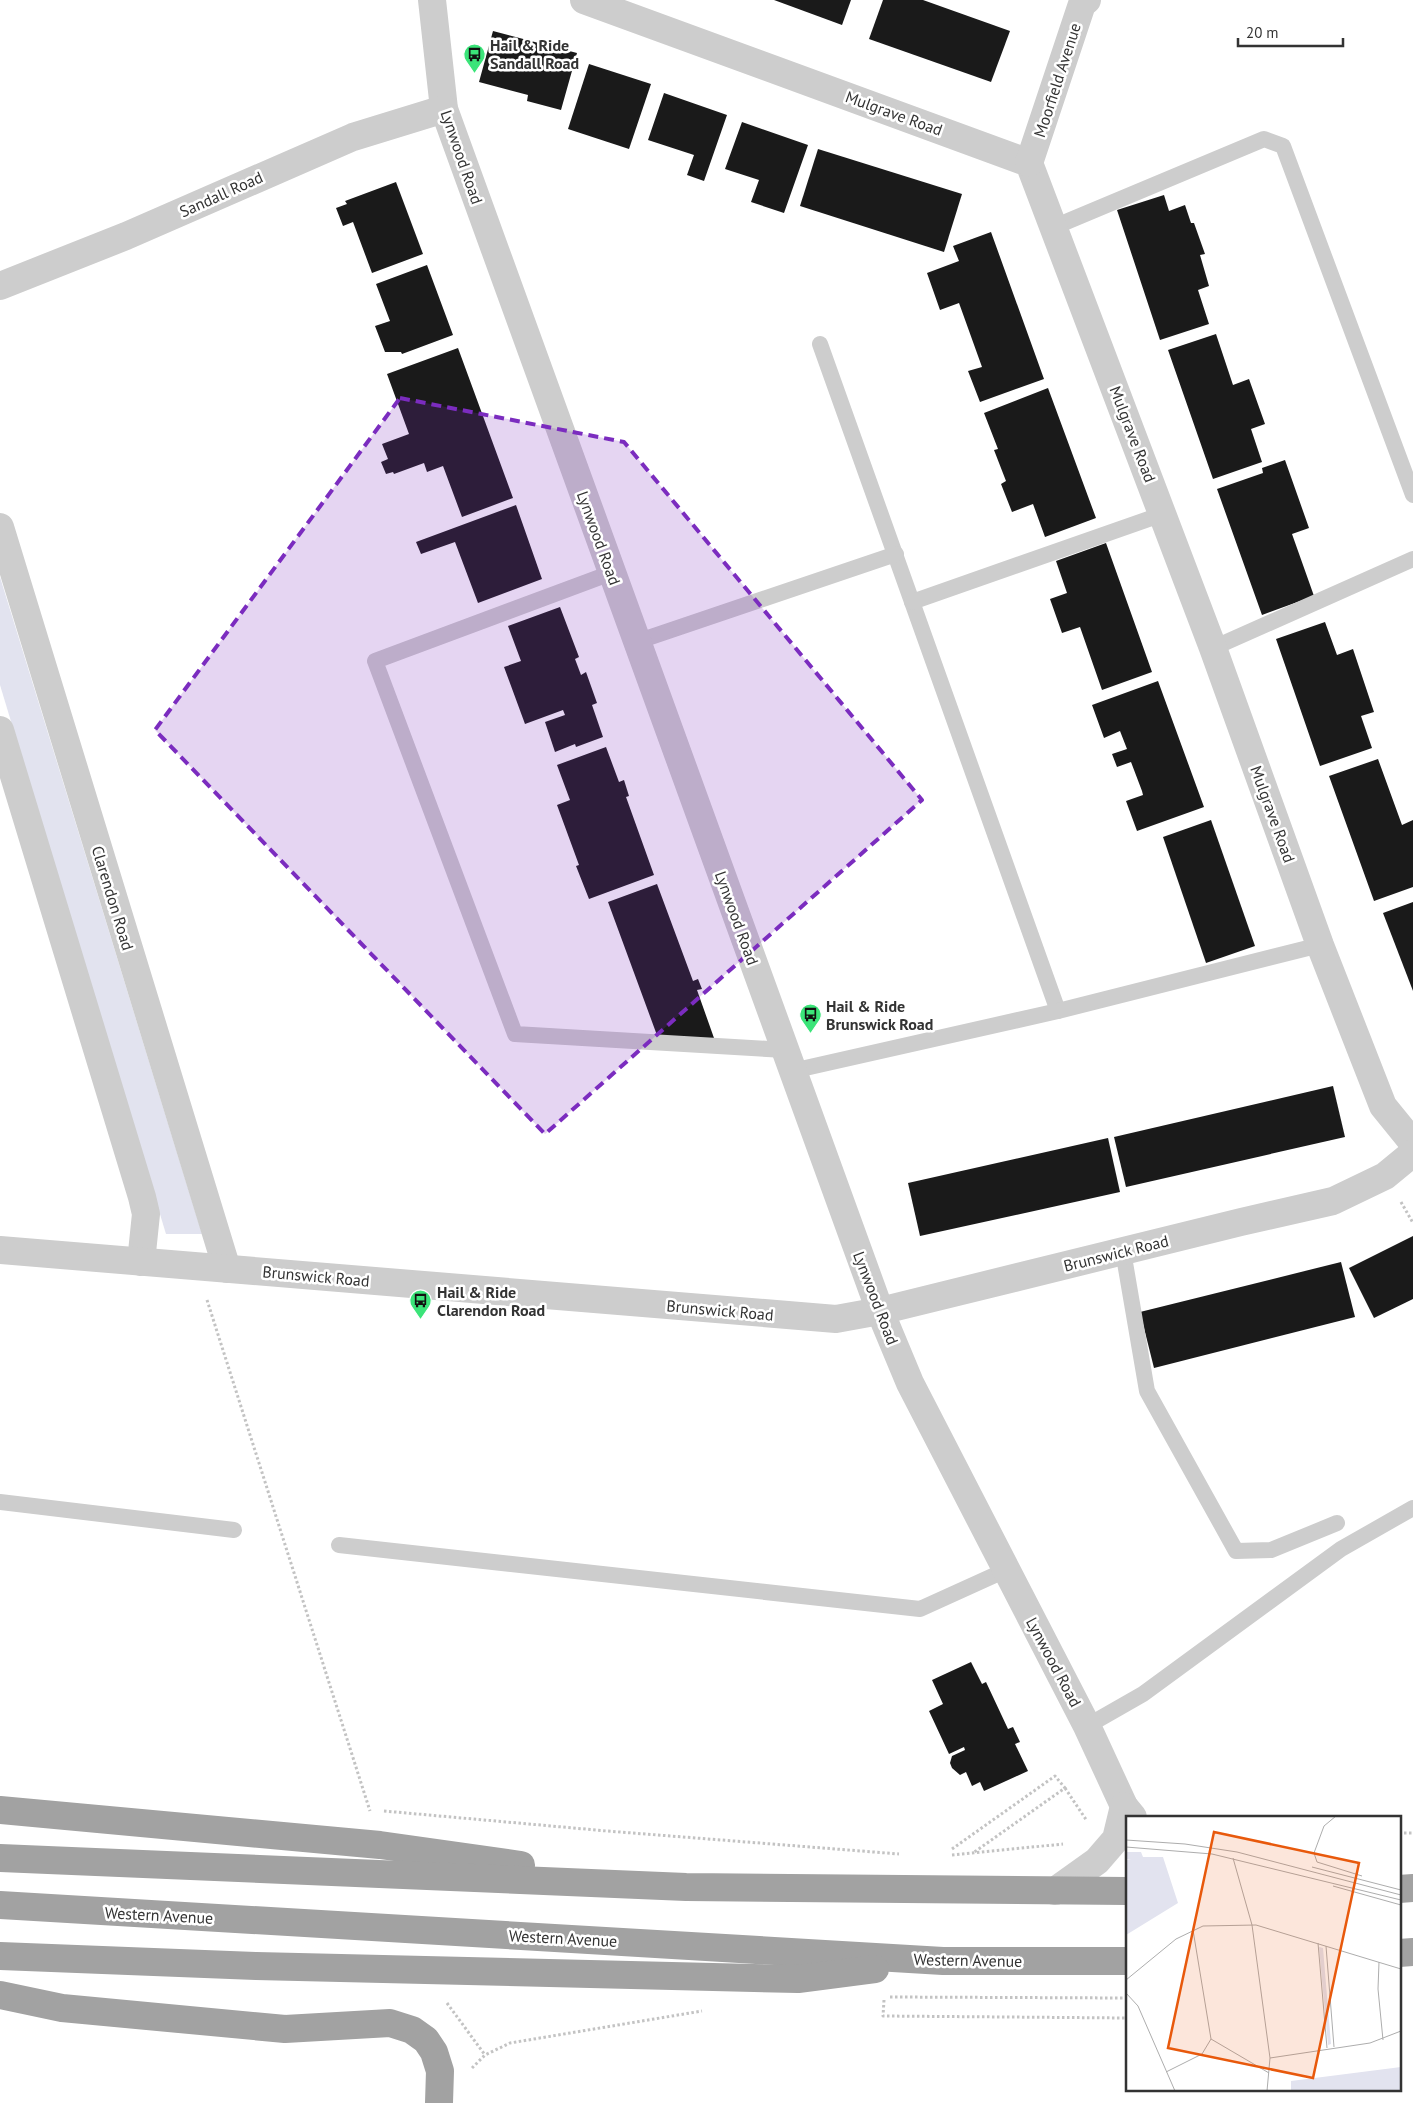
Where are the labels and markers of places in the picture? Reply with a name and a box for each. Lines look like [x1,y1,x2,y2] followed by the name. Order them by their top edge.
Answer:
[490,35,579,73] place label: Hail & Ride Sandall Road
[462,42,486,73] bus stop icon: Hail & Ride Sandall Road
[826,996,933,1034] place label: Hail & Ride Brunswick Road
[798,1003,822,1034] bus stop icon: Hail & Ride Brunswick Road
[437,1282,545,1320] place label: Hail & Ride Clarendon Road
[409,1289,433,1320] bus stop icon: Hail & Ride Clarendon Road

